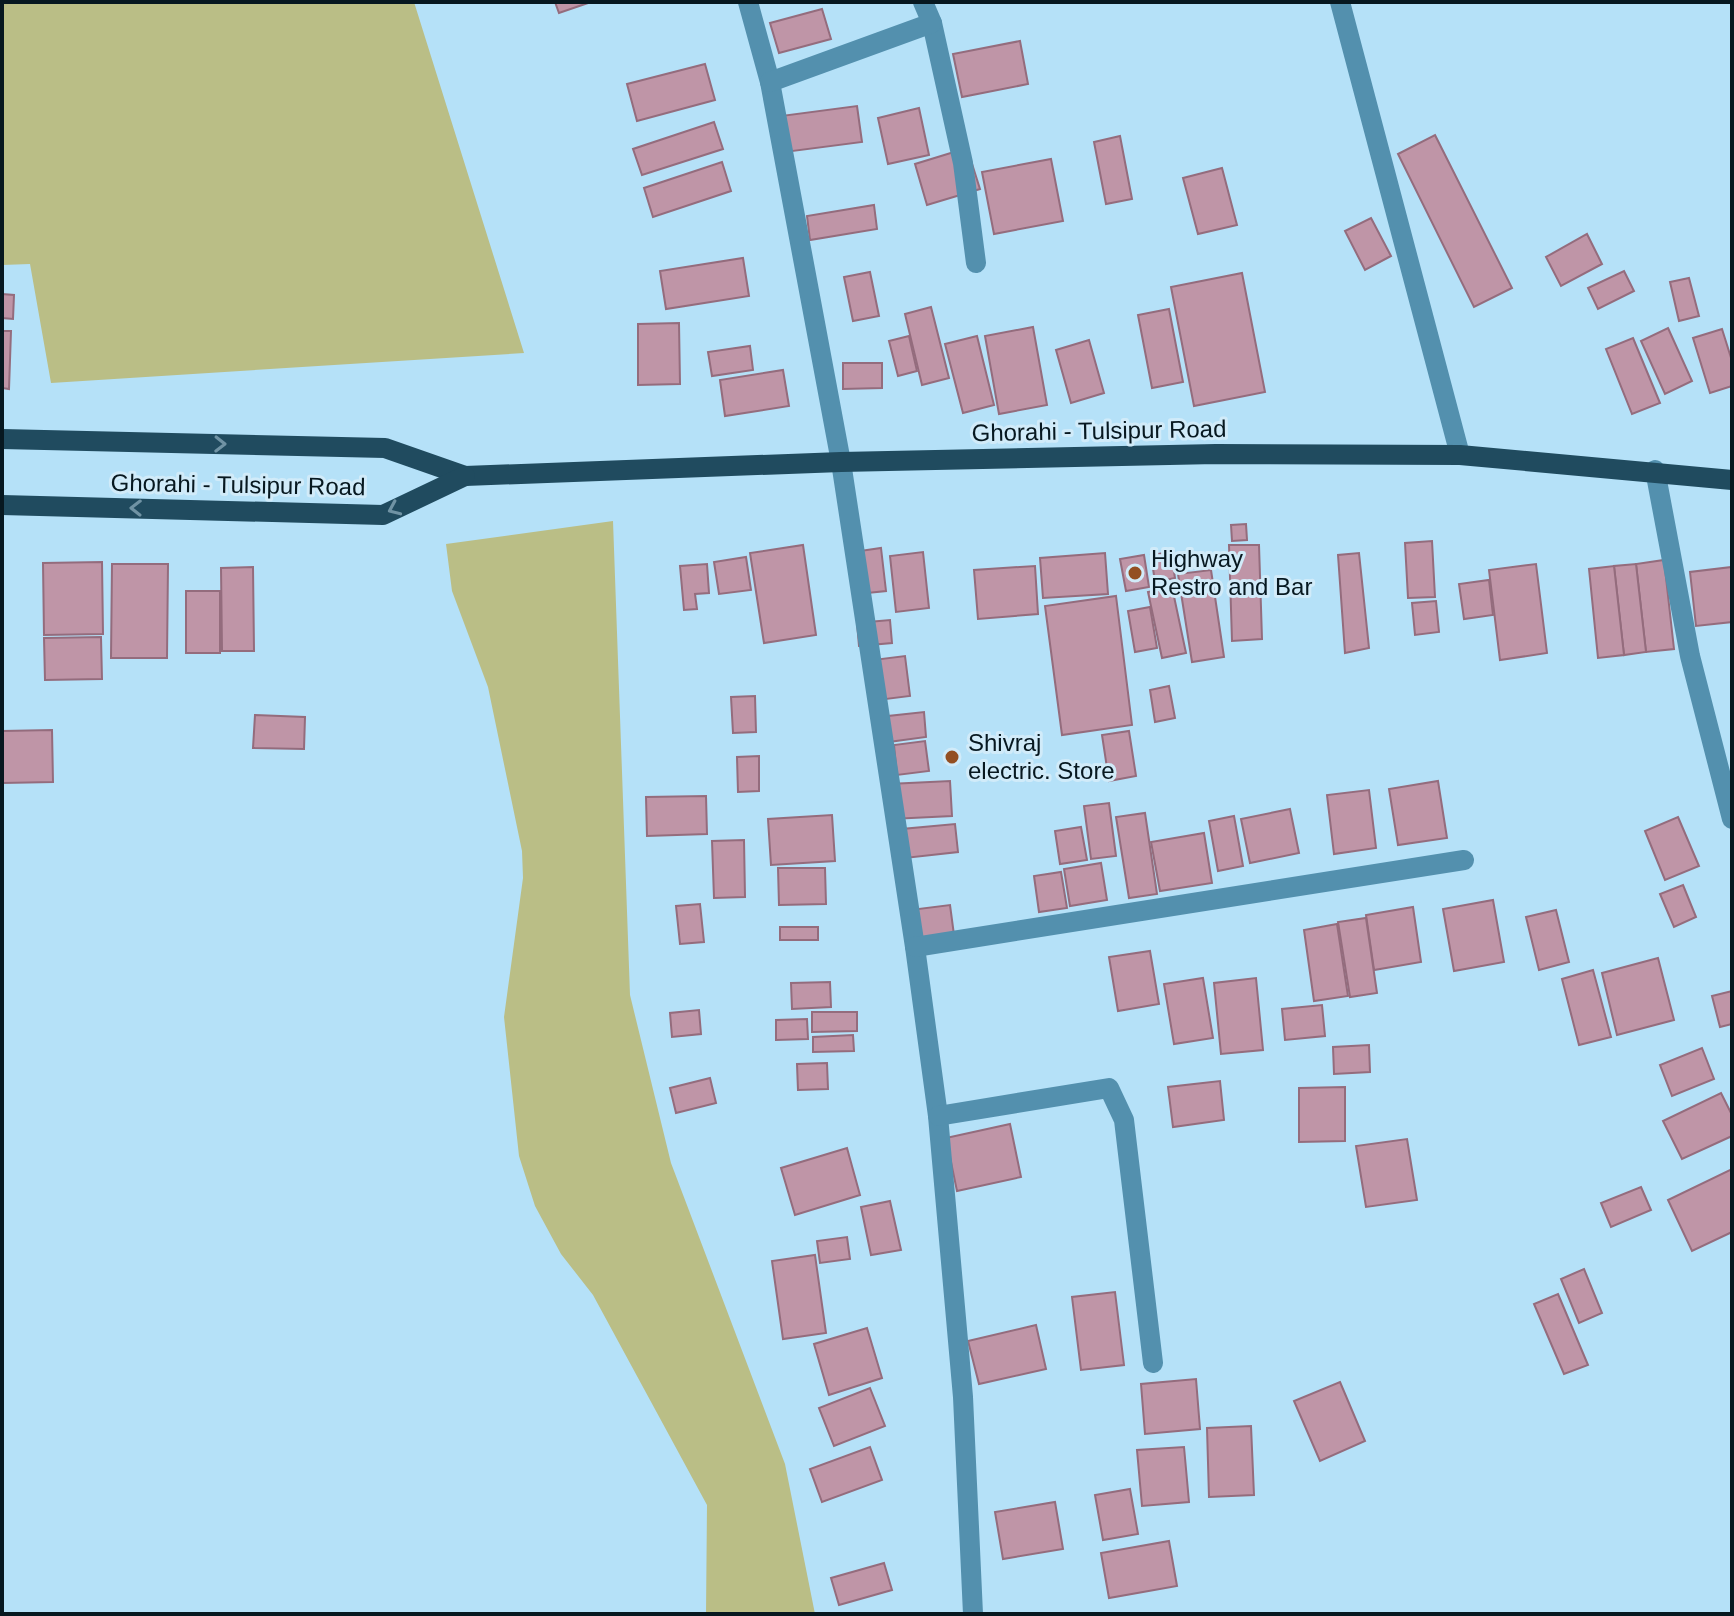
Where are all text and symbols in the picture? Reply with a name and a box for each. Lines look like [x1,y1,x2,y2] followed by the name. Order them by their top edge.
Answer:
[971,415,1227,446] street label: Ghorahi - Tulsipur Road
[214,435,227,453] one-way arrow
[110,469,366,500] street label: Ghorahi - Tulsipur Road
[388,499,403,515] one-way arrow
[129,500,142,517] one-way arrow
[1151,545,1312,600] place label: Highway Restro and Bar
[1126,564,1144,582] marker: Highway Restro and Bar
[968,729,1115,784] place label: Shivraj electric. Store
[943,748,961,766] marker: Shivraj electric. Store

